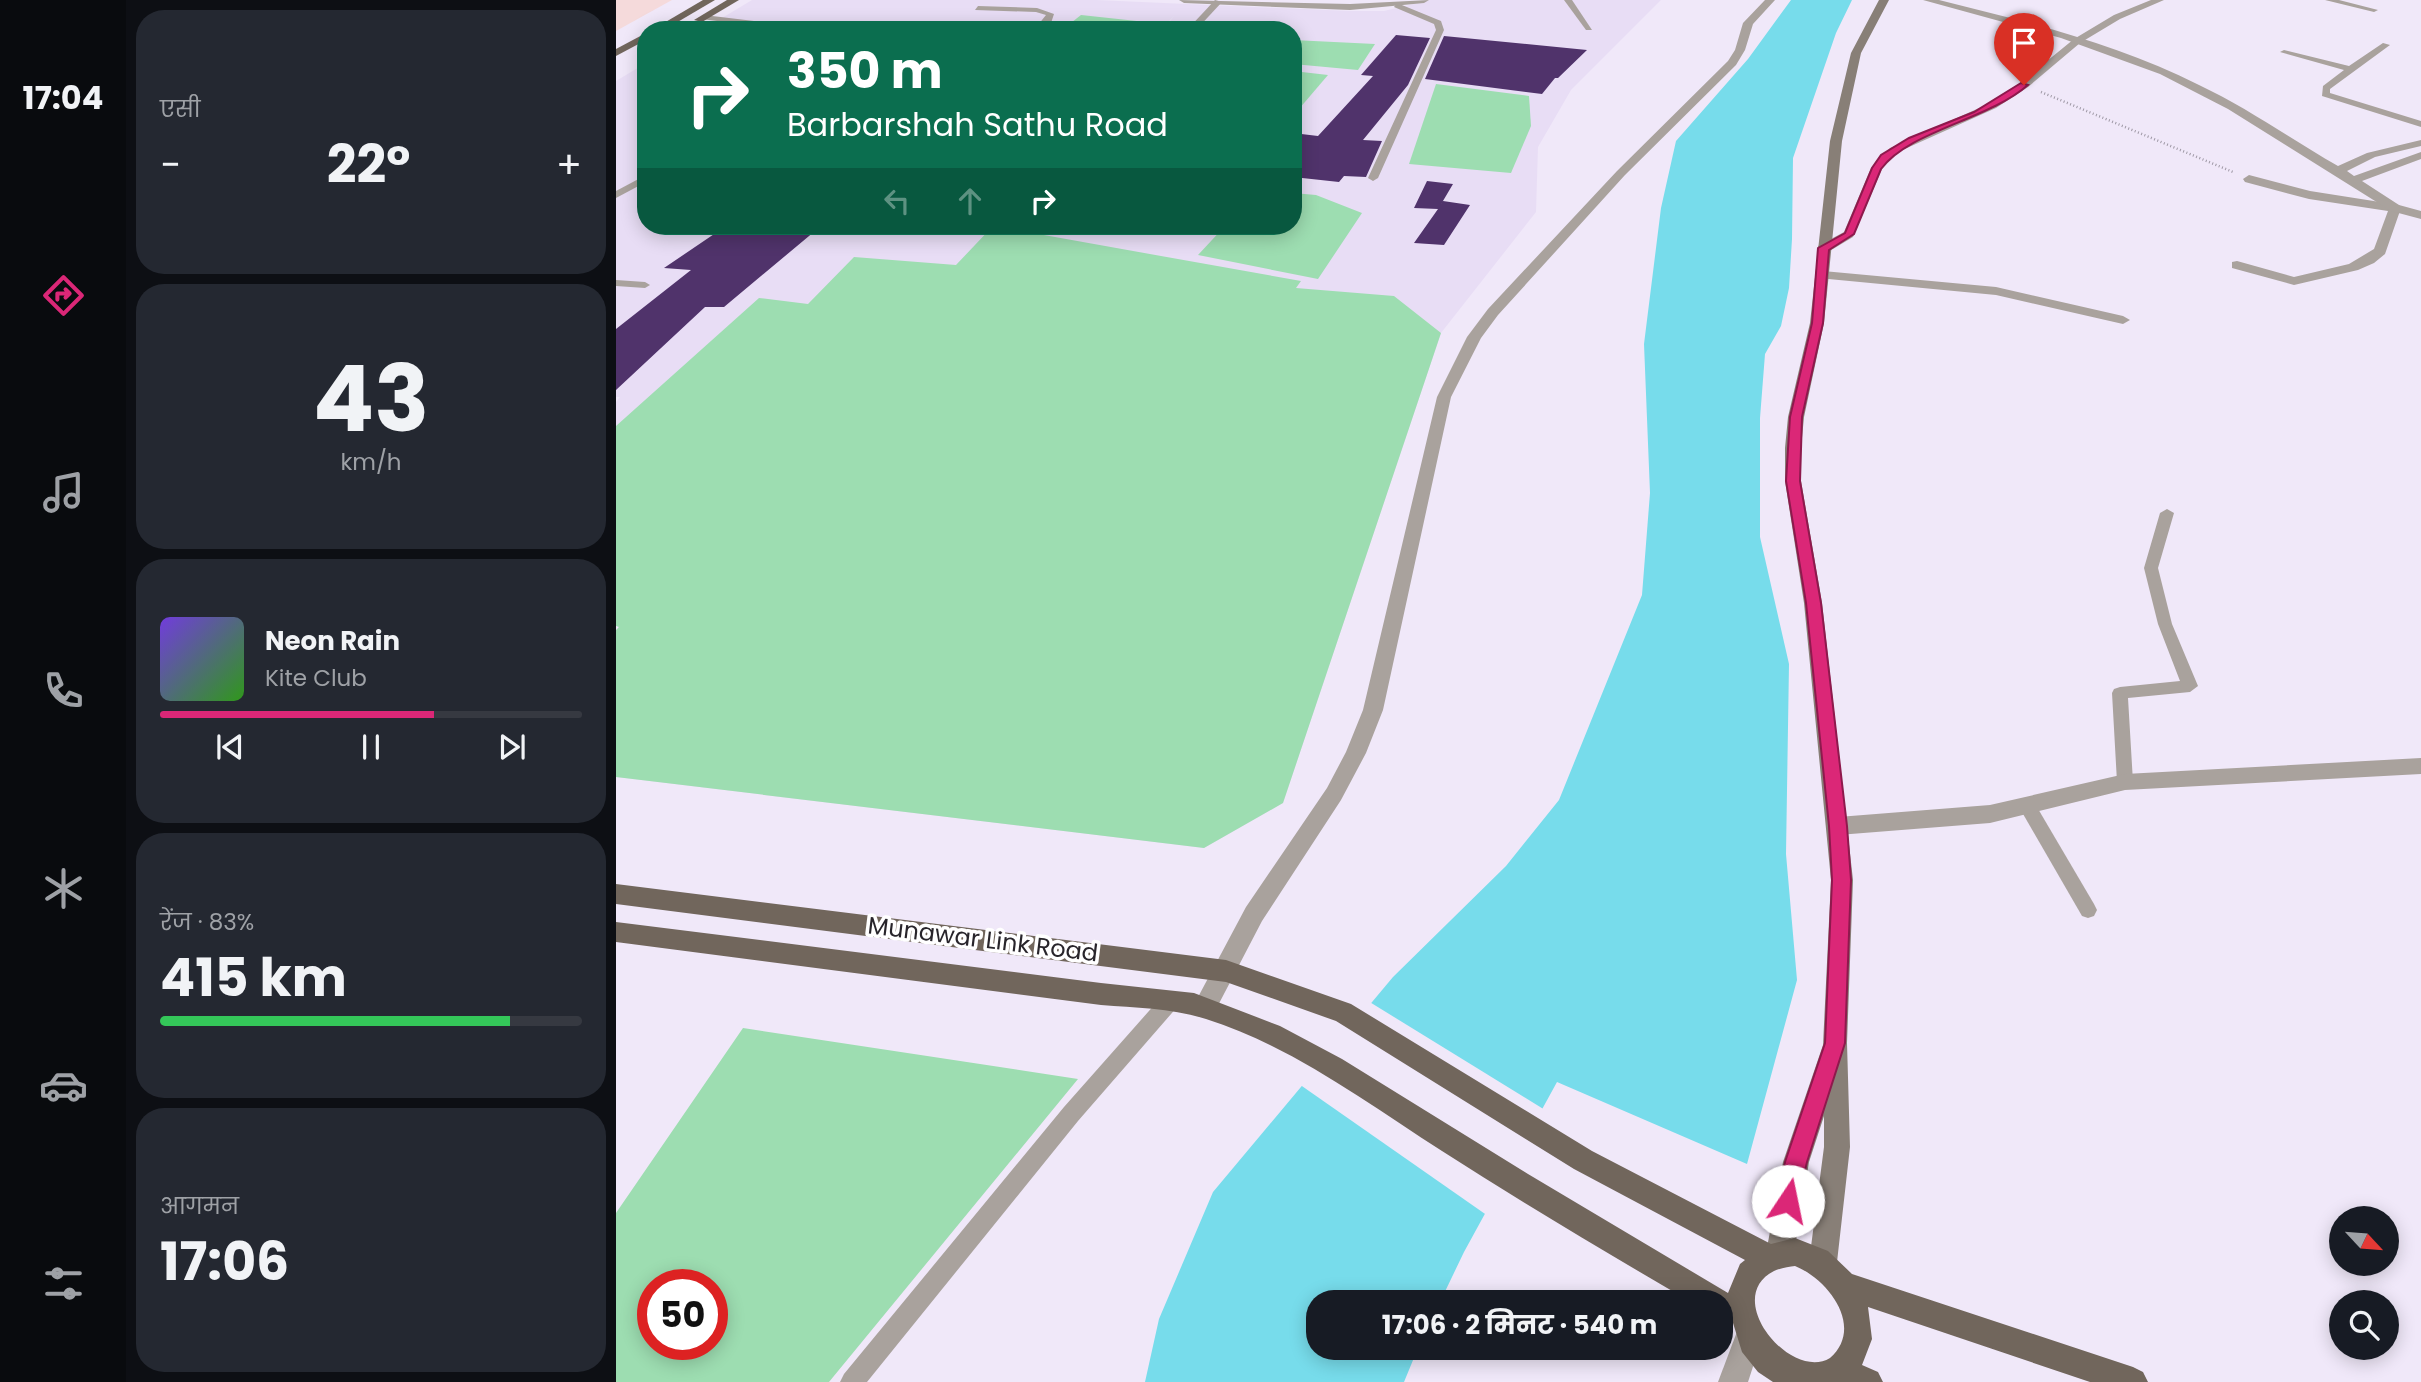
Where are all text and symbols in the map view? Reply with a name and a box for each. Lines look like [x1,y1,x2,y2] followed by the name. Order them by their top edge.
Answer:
[1994,13,2054,85] pin
[2005,24,2043,62] icon: arrive
[787,37,943,105] text: 350 m
[672,49,763,140] icon: right
[23,75,103,120] text: 17:04
[160,93,201,125] text: एसी
[787,102,1168,147] text: Barbarshah Sathu Road
[327,128,410,201] text: 22°
[160,138,181,191] text: −
[556,138,582,191] text: +
[878,182,916,220] icon: left
[951,182,989,220] icon: ahead
[1024,182,1062,220] icon: right
[39,271,88,320] icon: directions
[313,335,429,463] text: 43
[340,446,402,478] text: km/h
[39,468,88,517] icon: music
[265,623,400,659] text: Neon Rain
[265,662,367,694] text: Kite Club
[39,666,88,715] icon: phone
[211,728,249,766] icon: previous
[352,728,390,766] icon: pause
[493,728,531,766] icon: next
[39,864,88,913] icon: climate
[160,906,254,938] text: रेंज · 83%
[866,909,1100,969] street label: Munawar Link Road
[160,941,347,1014] text: 415 km
[39,1061,88,1110] icon: car
[1751,1164,1825,1238] position arrow
[160,1190,239,1222] text: आगमन
[2329,1206,2399,1276] north arrow
[2329,1206,2399,1360] map controls
[160,1225,289,1298] text: 17:06
[39,1259,88,1308] icon: filters
[637,1269,728,1360] speed limit sign: 50
[2329,1290,2399,1360] button: search
[1382,1307,1657,1343] text: 17:06 · 2 मिनट · 540 m

